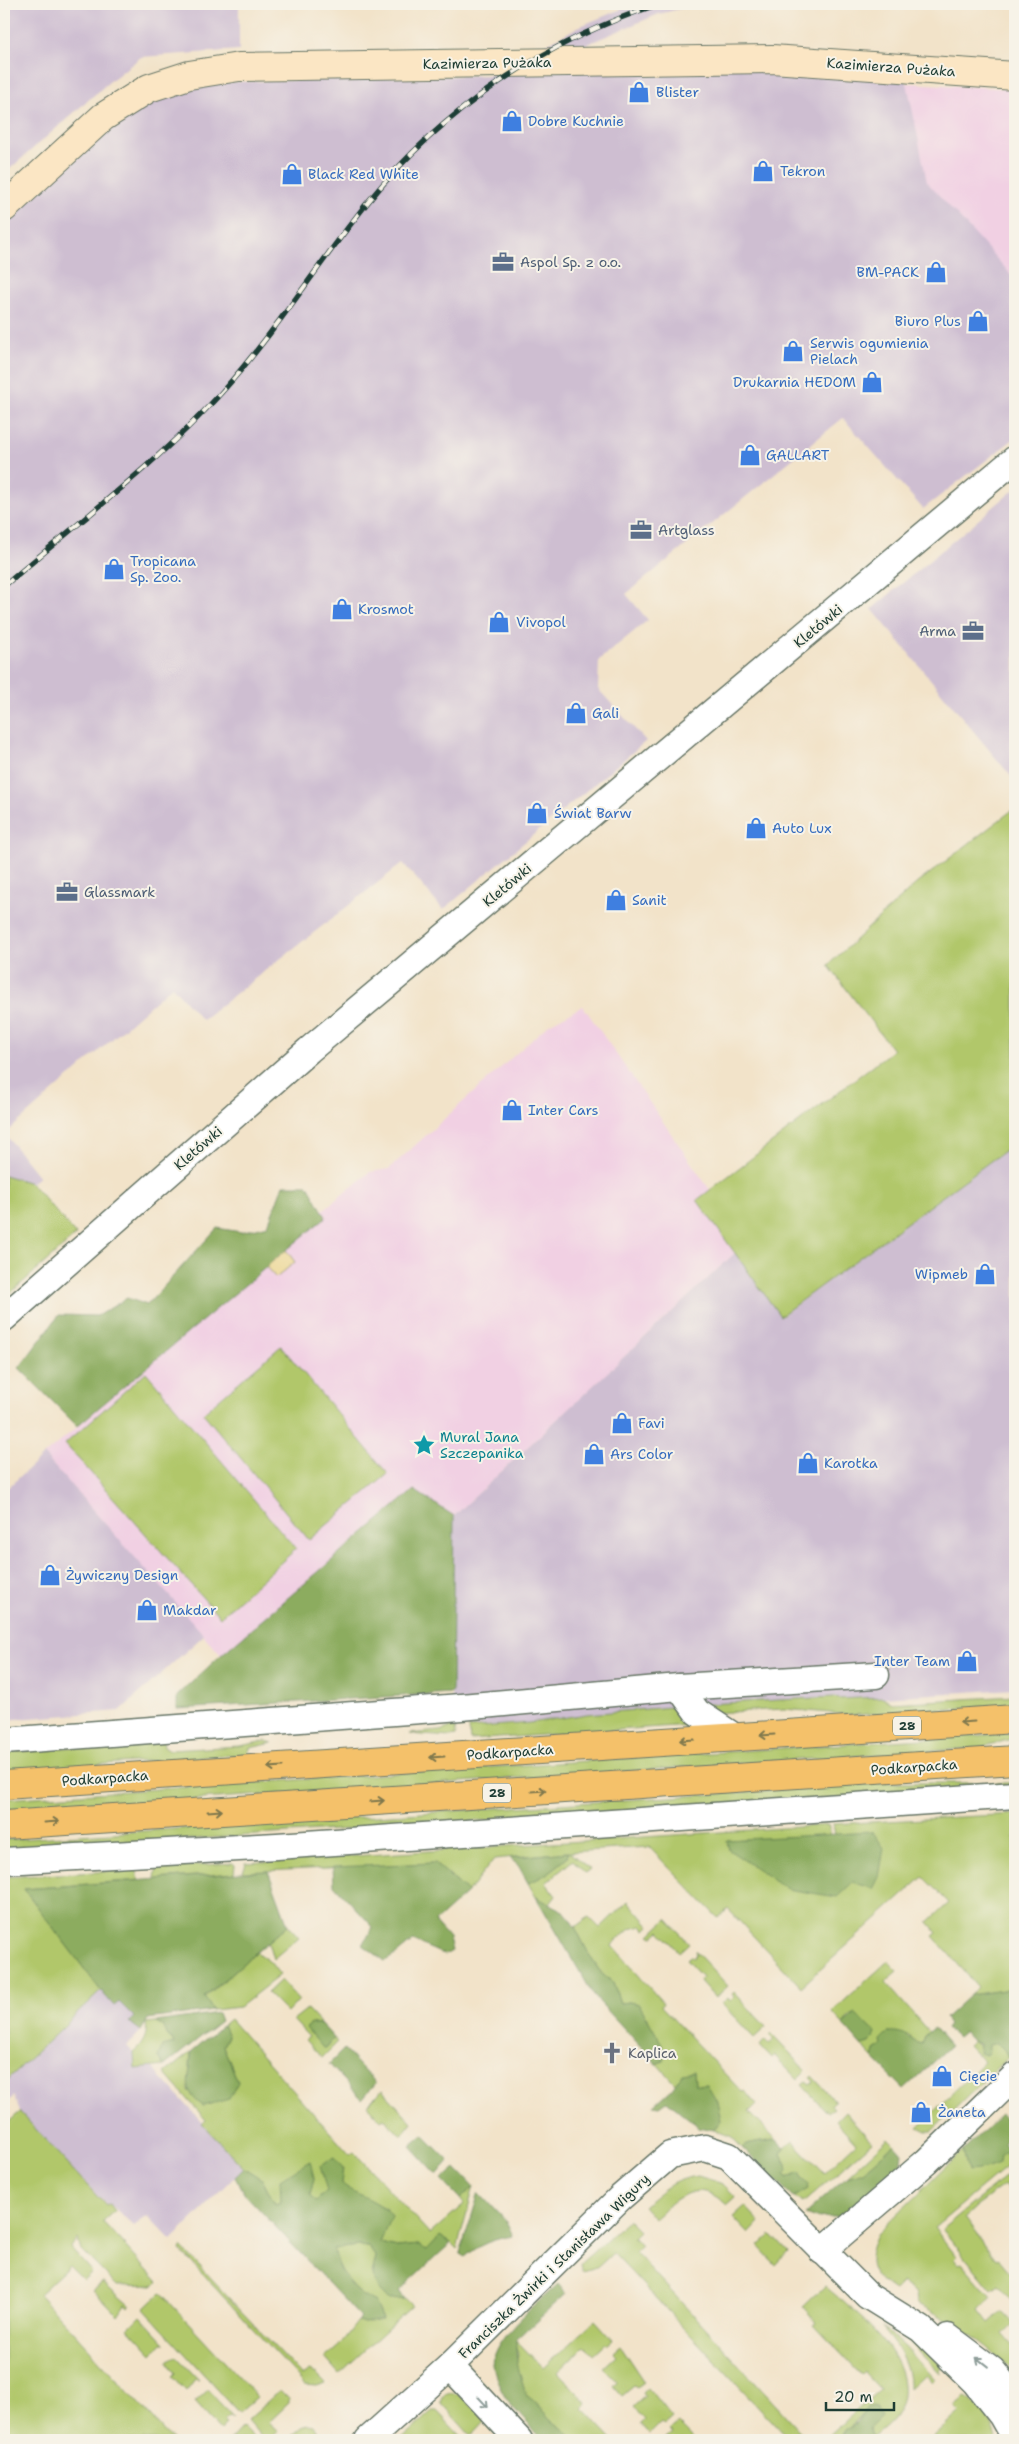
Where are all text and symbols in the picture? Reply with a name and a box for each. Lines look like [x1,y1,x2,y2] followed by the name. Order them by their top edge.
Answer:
[422,53,552,73] street label: Kazimierza Pużaka
[826,54,956,80] street label: Kazimierza Pużaka
[626,79,652,105] shop icon: Blister
[656,83,699,101] place label: Blister
[499,108,525,134] shop icon: Dobre Kuchnie
[528,112,624,130] place label: Dobre Kuchnie
[750,158,776,184] shop icon: Tekron
[279,161,305,187] shop icon: Black Red White
[780,162,826,180] place label: Tekron
[308,165,419,183] place label: Black Red White
[490,249,516,275] office icon: Aspol Sp. z o.o.
[520,253,621,271] place label: Aspol Sp. z o.o.
[923,259,949,285] shop icon: BM-PACK
[856,263,919,281] place label: BM-PACK
[965,308,991,334] shop icon: Biuro Plus
[895,312,961,330] place label: Biuro Plus
[810,334,929,368] place label: Serwis ogumienia Pielach
[780,338,806,364] shop icon: Serwis ogumienia Pielach
[859,369,885,395] shop icon: Drukarnia HEDOM
[733,373,856,391] place label: Drukarnia HEDOM
[737,442,763,468] shop icon: GALLART
[766,446,830,464] place label: GALLART
[628,517,654,543] office icon: Artglass
[658,521,715,539] place label: Artglass
[130,552,196,586] place label: Tropicana Sp. Zoo.
[101,556,127,582] shop icon: Tropicana Sp. Zoo.
[329,596,355,622] shop icon: Krosmot
[358,600,414,618] place label: Krosmot
[790,600,846,652] street label: Kletówki
[486,609,512,635] shop icon: Vivopol
[516,613,567,631] place label: Vivopol
[960,618,986,644] office icon: Arma
[919,622,956,640] place label: Arma
[563,700,589,726] shop icon: Gali
[592,704,619,722] place label: Gali
[524,800,550,826] shop icon: Świat Barw
[554,804,632,822] place label: Świat Barw
[743,815,769,841] shop icon: Auto Lux
[772,819,832,837] place label: Auto Lux
[479,859,535,911] street label: Kletówki
[54,879,80,905] office icon: Glassmark
[84,883,155,901] place label: Glassmark
[603,887,629,913] shop icon: Sanit
[632,891,667,909] place label: Sanit
[499,1097,525,1123] shop icon: Inter Cars
[528,1101,599,1119] place label: Inter Cars
[170,1122,226,1174] street label: Kletówki
[972,1261,998,1287] shop icon: Wipmeb
[915,1265,968,1283] place label: Wipmeb
[609,1410,635,1436] shop icon: Favi
[638,1414,665,1432] place label: Favi
[440,1428,524,1462] place label: Mural Jana Szczepanika
[411,1432,437,1458] place icon: Mural Jana Szczepanika
[581,1441,607,1467] shop icon: Ars Color
[610,1445,674,1463] place label: Ars Color
[795,1450,821,1476] shop icon: Karotka
[824,1454,878,1472] place label: Karotka
[37,1562,63,1588] shop icon: Żywiczny Design
[66,1566,179,1584] place label: Żywiczny Design
[134,1597,160,1623] shop icon: Makdar
[163,1601,217,1619] place label: Makdar
[954,1648,980,1674] shop icon: Inter Team
[874,1652,950,1670] place label: Inter Team
[893,1716,921,1735] road number: 28
[959,1718,975,1727] one-way arrow
[759,1730,775,1739] one-way arrow
[679,1736,695,1745] one-way arrow
[466,1740,554,1764] street label: Podkarpacka
[429,1752,445,1761] one-way arrow
[870,1755,958,1779] street label: Podkarpacka
[267,1762,283,1771] one-way arrow
[61,1766,149,1790] street label: Podkarpacka
[483,1784,511,1802] road number: 28
[531,1786,547,1795] one-way arrow
[368,1796,384,1805] one-way arrow
[206,1807,222,1816] one-way arrow
[44,1817,60,1826] one-way arrow
[599,2040,625,2066] church icon: Kaplica
[628,2044,677,2062] place label: Kaplica
[929,2063,955,2089] shop icon: Cięcie
[959,2067,997,2085] place label: Cięcie
[908,2099,934,2125] shop icon: Żaneta
[938,2103,986,2121] place label: Żaneta
[455,2170,653,2362] street label: Franciszka Żwirki i Stanisława Wigury
[975,2357,989,2367] one-way arrow
[826,2379,894,2411] scale bar
[834,2387,873,2407] text: 20 m
[477,2395,489,2408] one-way arrow

